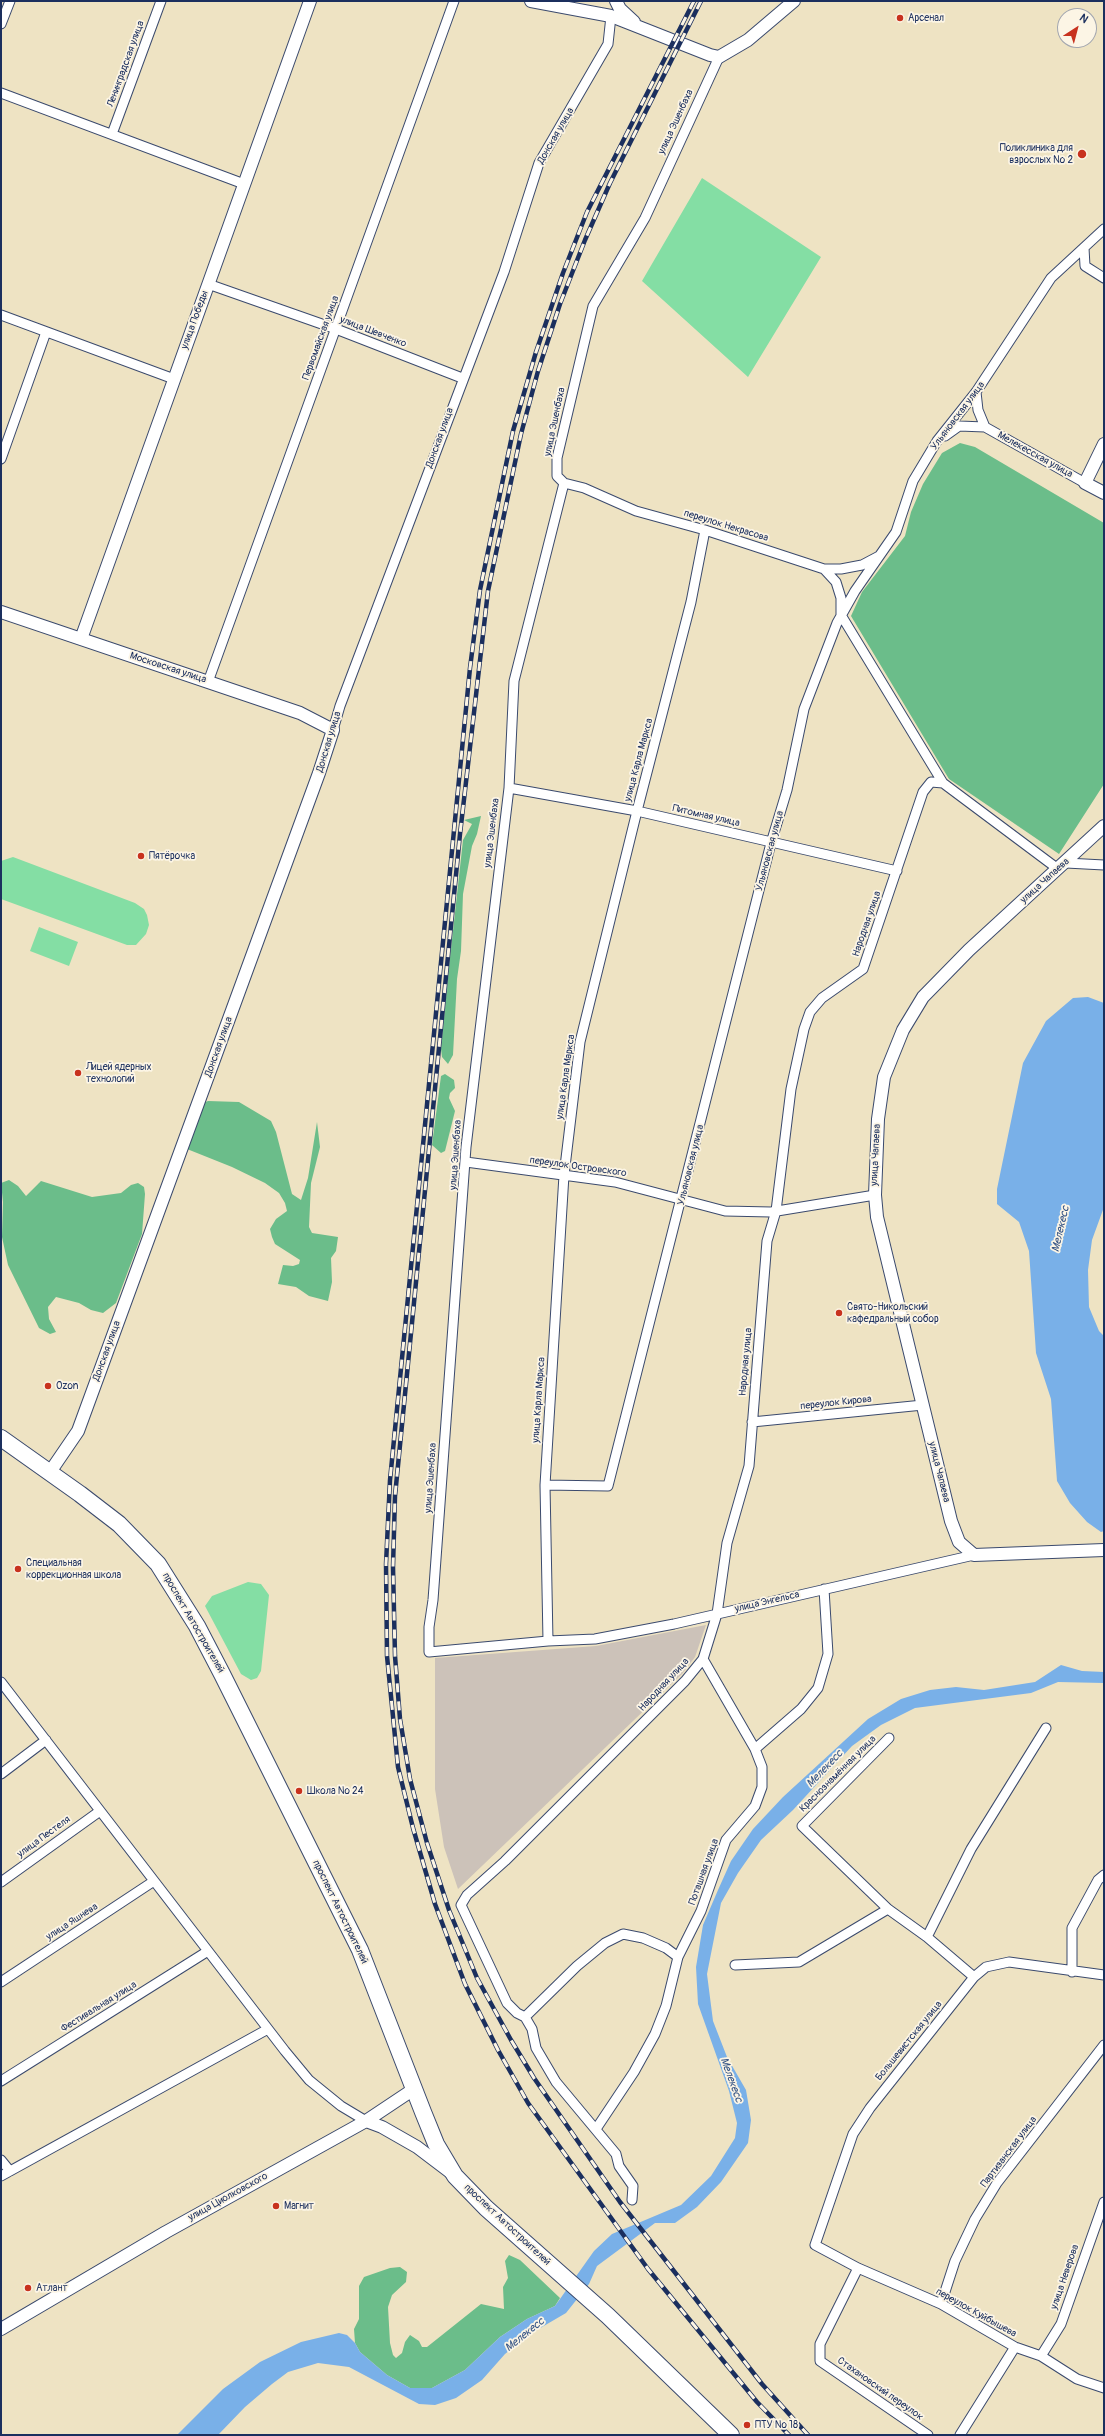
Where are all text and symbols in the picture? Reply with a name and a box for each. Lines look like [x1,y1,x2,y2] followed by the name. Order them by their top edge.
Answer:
[1057,8,1097,48] north arrow
[1077,11,1091,26] text: N
[908,12,944,24] place label: Арсенал
[895,13,905,23] marker: Арсенал
[105,19,147,109] street label: Ленинградская улица
[656,88,696,156] street label: улица Эшенбаха
[535,106,577,166] street label: Донская улица
[1000,142,1073,166] place label: Поликлиника для взрослых № 2
[1076,148,1088,160] marker: Поликлиника для взрослых № 2
[179,289,211,351] street label: улица Победы
[300,294,342,382] street label: Первомайская улица
[338,314,408,350] street label: улица Шевченко
[928,379,988,453] street label: Ульяновская улица
[542,386,568,458] street label: улица Эшенбаха
[424,406,456,470] street label: Донская улица
[995,429,1075,481] street label: Мелекесская улица
[682,507,770,545] street label: переулок Некрасова
[128,650,208,686] street label: Московская улица
[314,710,344,774] street label: Донская улица
[622,717,656,803] street label: улица Карла Маркса
[482,797,502,869] street label: улица Эшенбаха
[671,802,741,830] street label: Питомная улица
[754,810,786,892] street label: Ульяновская улица
[149,850,195,862] place label: Пятёрочка
[136,851,146,861] marker: Пятёрочка
[1018,856,1072,906] street label: улица Чапаева
[850,890,884,958] street label: Народная улица
[203,1015,235,1079] street label: Донская улица
[554,1034,578,1120] street label: улица Карла Маркса
[86,1061,151,1084] place label: Лицей ядерных технологий
[73,1068,83,1078] marker: Лицей ядерных технологий
[448,1120,464,1190] street label: улица Эшенбаха
[675,1124,707,1206] street label: Ульяновская улица
[868,1124,884,1186] street label: улица Чапаева
[529,1154,627,1180] street label: переулок Островского
[1049,1205,1073,1253] water label: Мелекесс
[847,1301,939,1324] place label: Свято-Никольский кафедральный собор
[834,1308,844,1318] marker: Свято-Никольский кафедральный собор
[91,1319,123,1383] street label: Донская улица
[737,1327,755,1397] street label: Народная улица
[530,1357,548,1443] street label: улица Карла Маркса
[56,1380,78,1392] place label: Ozon
[43,1381,53,1391] marker: Ozon
[800,1393,872,1413] street label: переулок Кирова
[926,1440,952,1504] street label: улица Чапаева
[423,1443,439,1513] street label: улица Эшенбаха
[26,1557,121,1580] place label: Специальная коррекционная школа
[13,1564,23,1574] marker: Специальная коррекционная школа
[159,1571,227,1675] street label: проспект Автостроителей
[734,1589,800,1615] street label: улица Энгельса
[636,1656,692,1714] street label: Народная улица
[797,1733,879,1815] street label: Краснознамённая улица
[804,1748,846,1790] water label: Мелекесс
[307,1785,363,1797] place label: Школа № 24
[294,1786,304,1796] marker: Школа № 24
[15,1814,73,1860] street label: улица Пестеля
[686,1837,722,1907] street label: Поташная улица
[310,1858,370,1966] street label: проспект Автостроителей
[44,1901,100,1943] street label: улица Яшнева
[59,1979,139,2035] street label: Фестивальная улица
[873,1999,945,2083] street label: Большевистская улица
[717,2056,745,2104] water label: Мелекесс
[978,2114,1040,2190] street label: Партизанская улица
[186,2170,270,2224] street label: улица Циолковского
[461,2182,553,2268] street label: проспект Автостроителей
[284,2200,314,2212] place label: Магнит
[271,2201,281,2211] marker: Магнит
[1048,2243,1082,2311] street label: улица Неверова
[36,2282,67,2294] place label: Атлант
[23,2283,33,2293] marker: Атлант
[934,2286,1018,2340] street label: переулок Куйбышева
[503,2315,547,2355] water label: Мелекесс
[835,2355,925,2423] street label: Стахановский переулок
[755,2419,798,2431] place label: ПТУ № 18
[742,2420,752,2430] marker: ПТУ № 18

